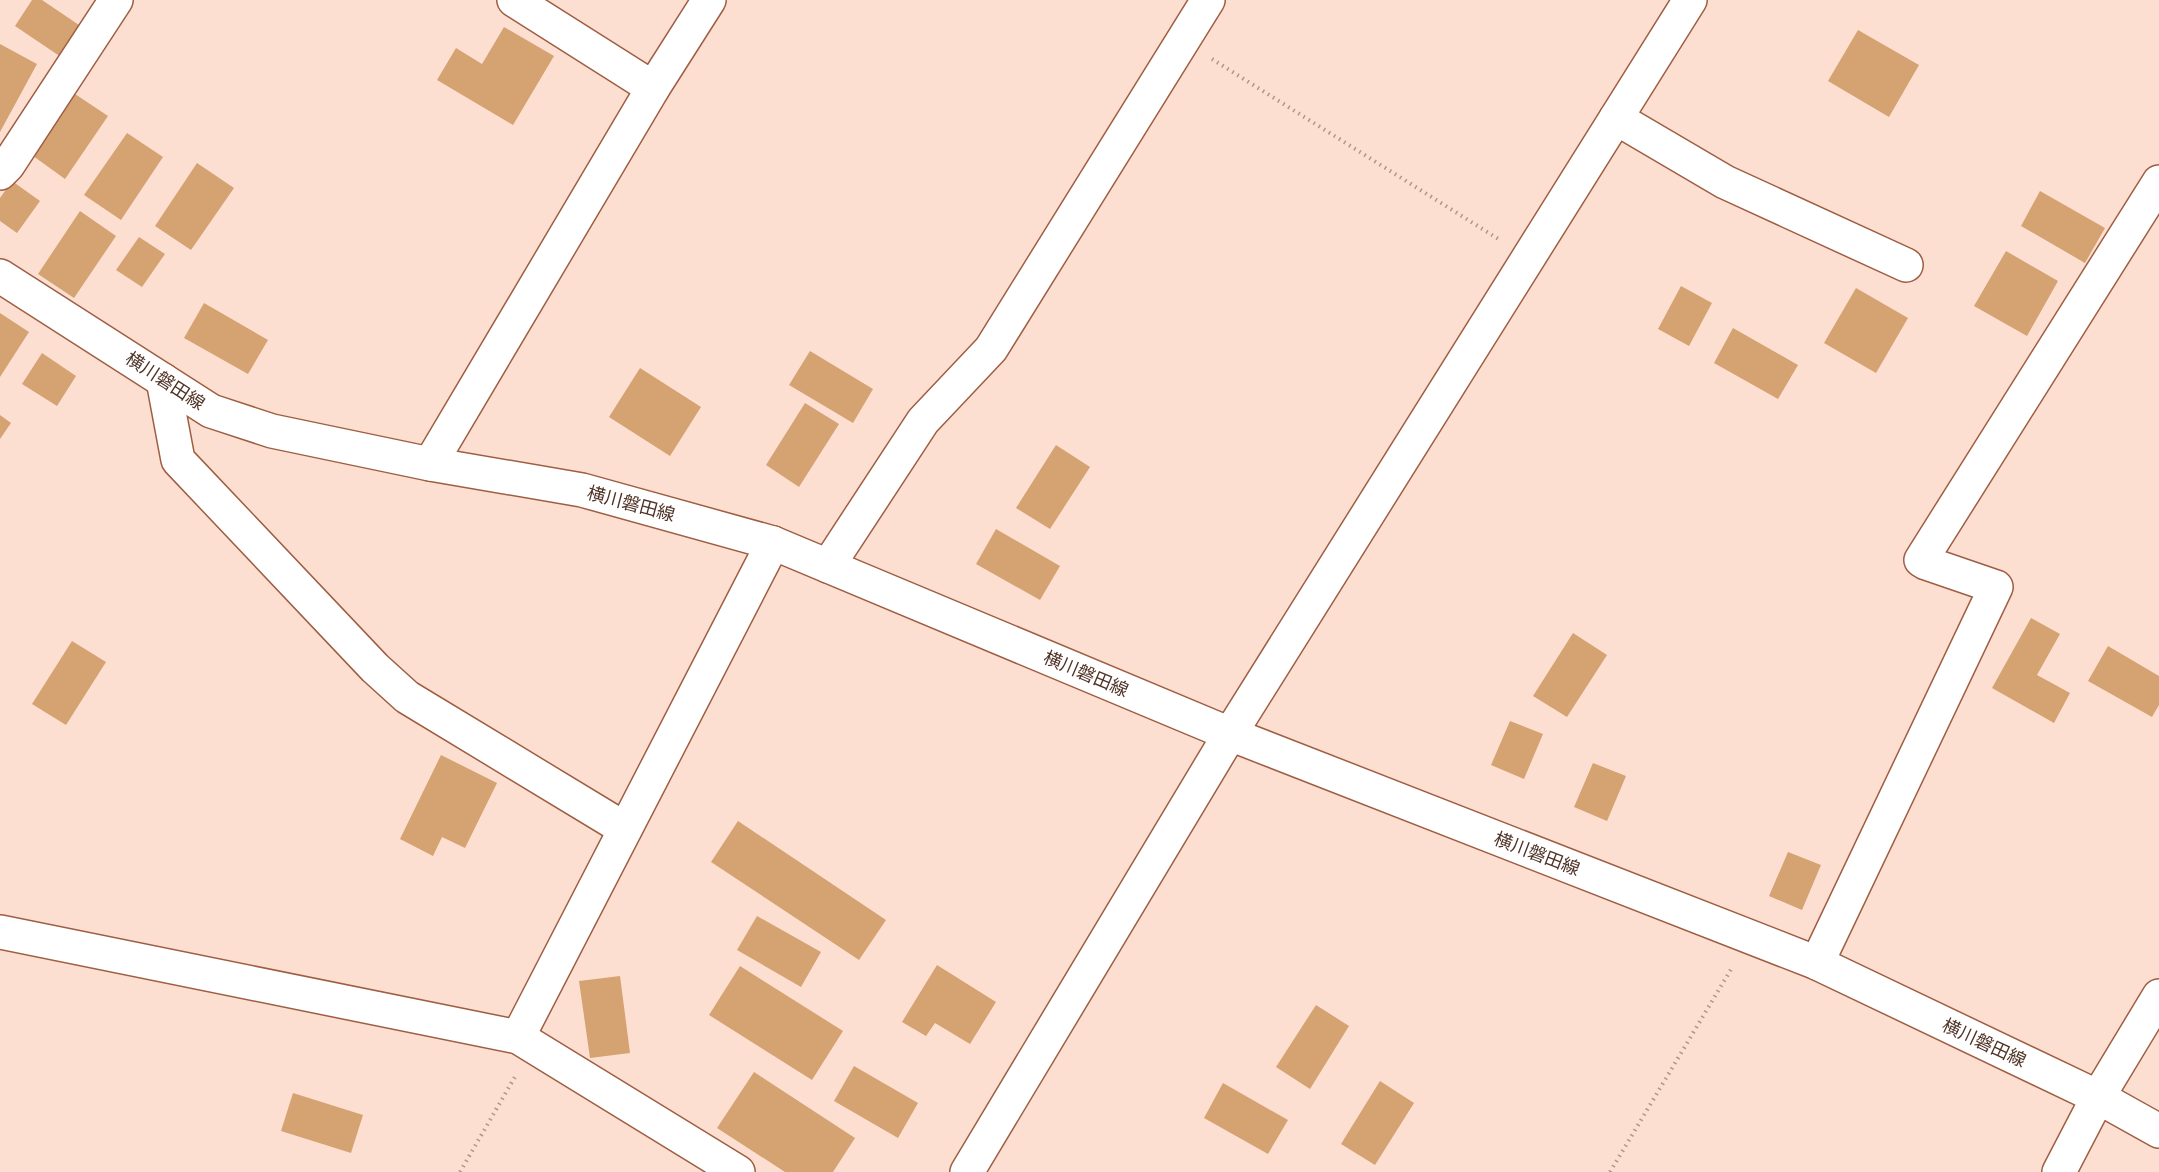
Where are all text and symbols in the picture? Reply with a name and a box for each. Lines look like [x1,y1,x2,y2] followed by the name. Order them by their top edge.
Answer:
[121,346,209,416] street label: 横川磐田線
[584,481,678,527] street label: 横川磐田線
[1040,645,1132,703] street label: 横川磐田線
[1491,827,1583,881] street label: 横川磐田線
[1938,1013,2030,1073] street label: 横川磐田線

